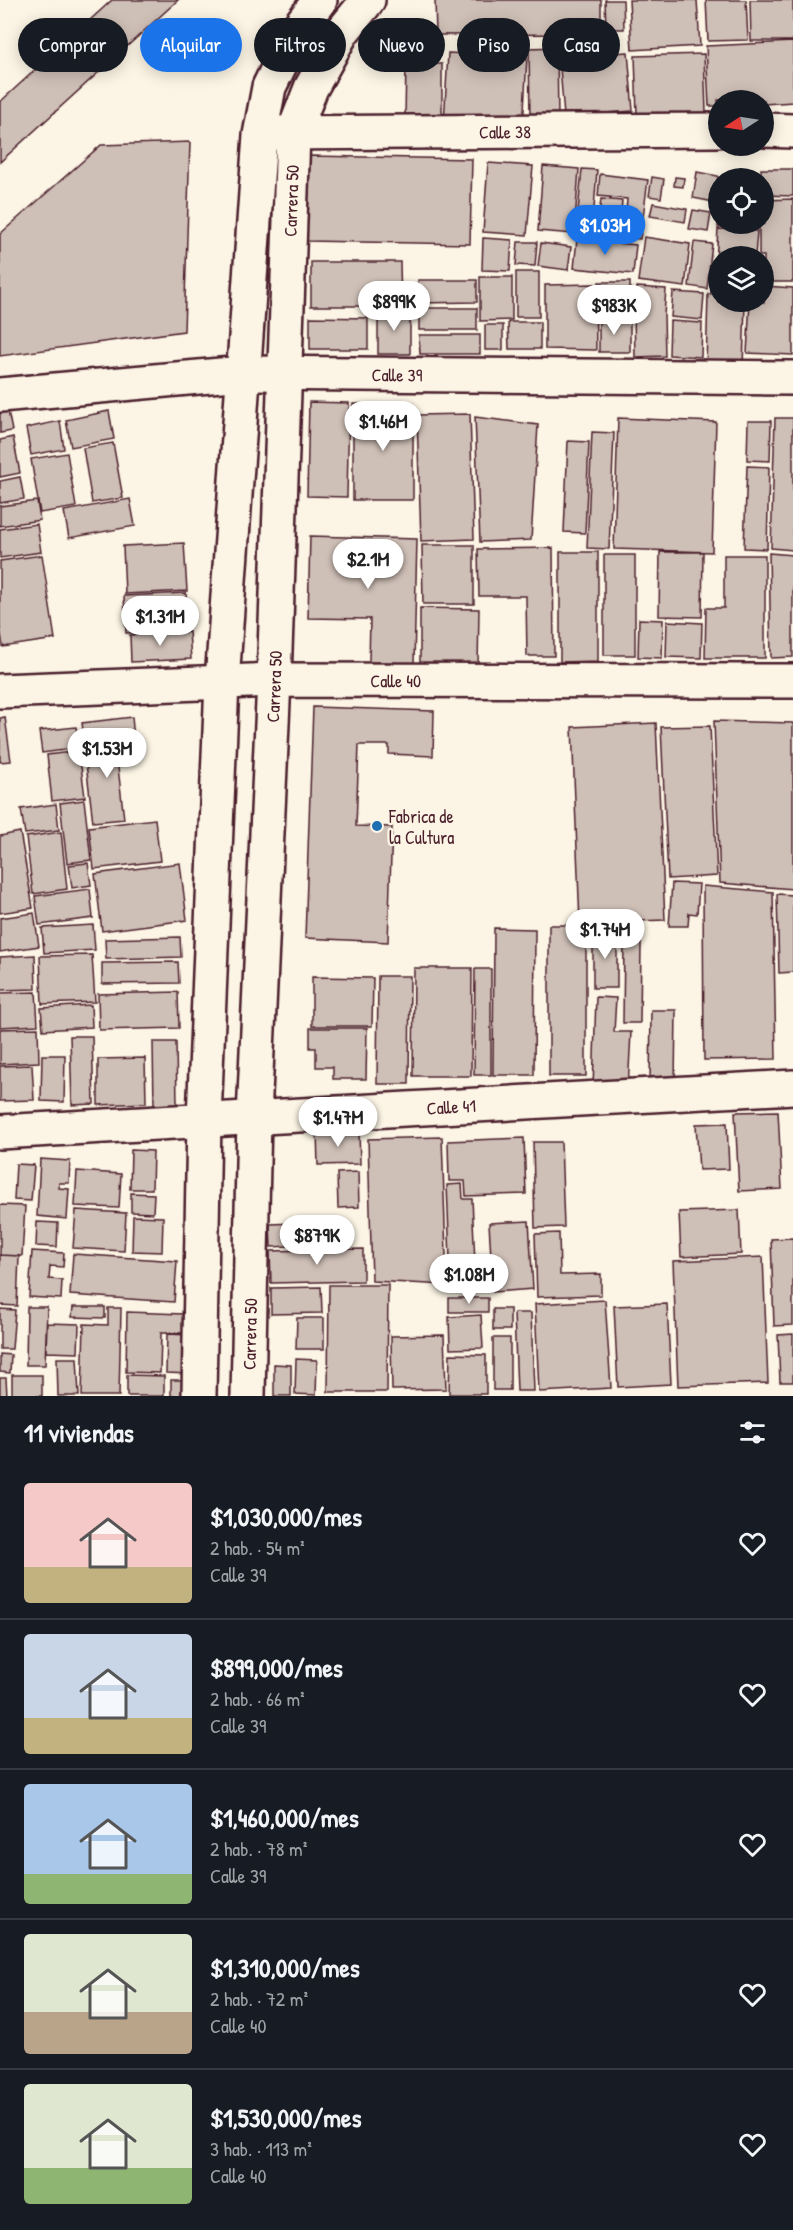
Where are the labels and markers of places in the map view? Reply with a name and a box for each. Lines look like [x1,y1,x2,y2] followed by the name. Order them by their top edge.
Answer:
[556,205,654,256] pin: $1.03M
[352,281,436,332] pin: $899K
[572,285,656,336] pin: $983K
[334,401,432,452] pin: $1.46M
[326,539,410,590] pin: $2.1M
[111,596,209,647] pin: $1.31M
[58,728,156,779] pin: $1.53M
[388,804,454,850] place label: Fabrica de la Cultura
[370,819,384,833] marker: Fabrica de la Cultura
[556,909,654,960] pin: $1.74M
[289,1097,387,1148] pin: $1.47M
[275,1215,359,1266] pin: $879K
[420,1254,518,1305] pin: $1.08M

